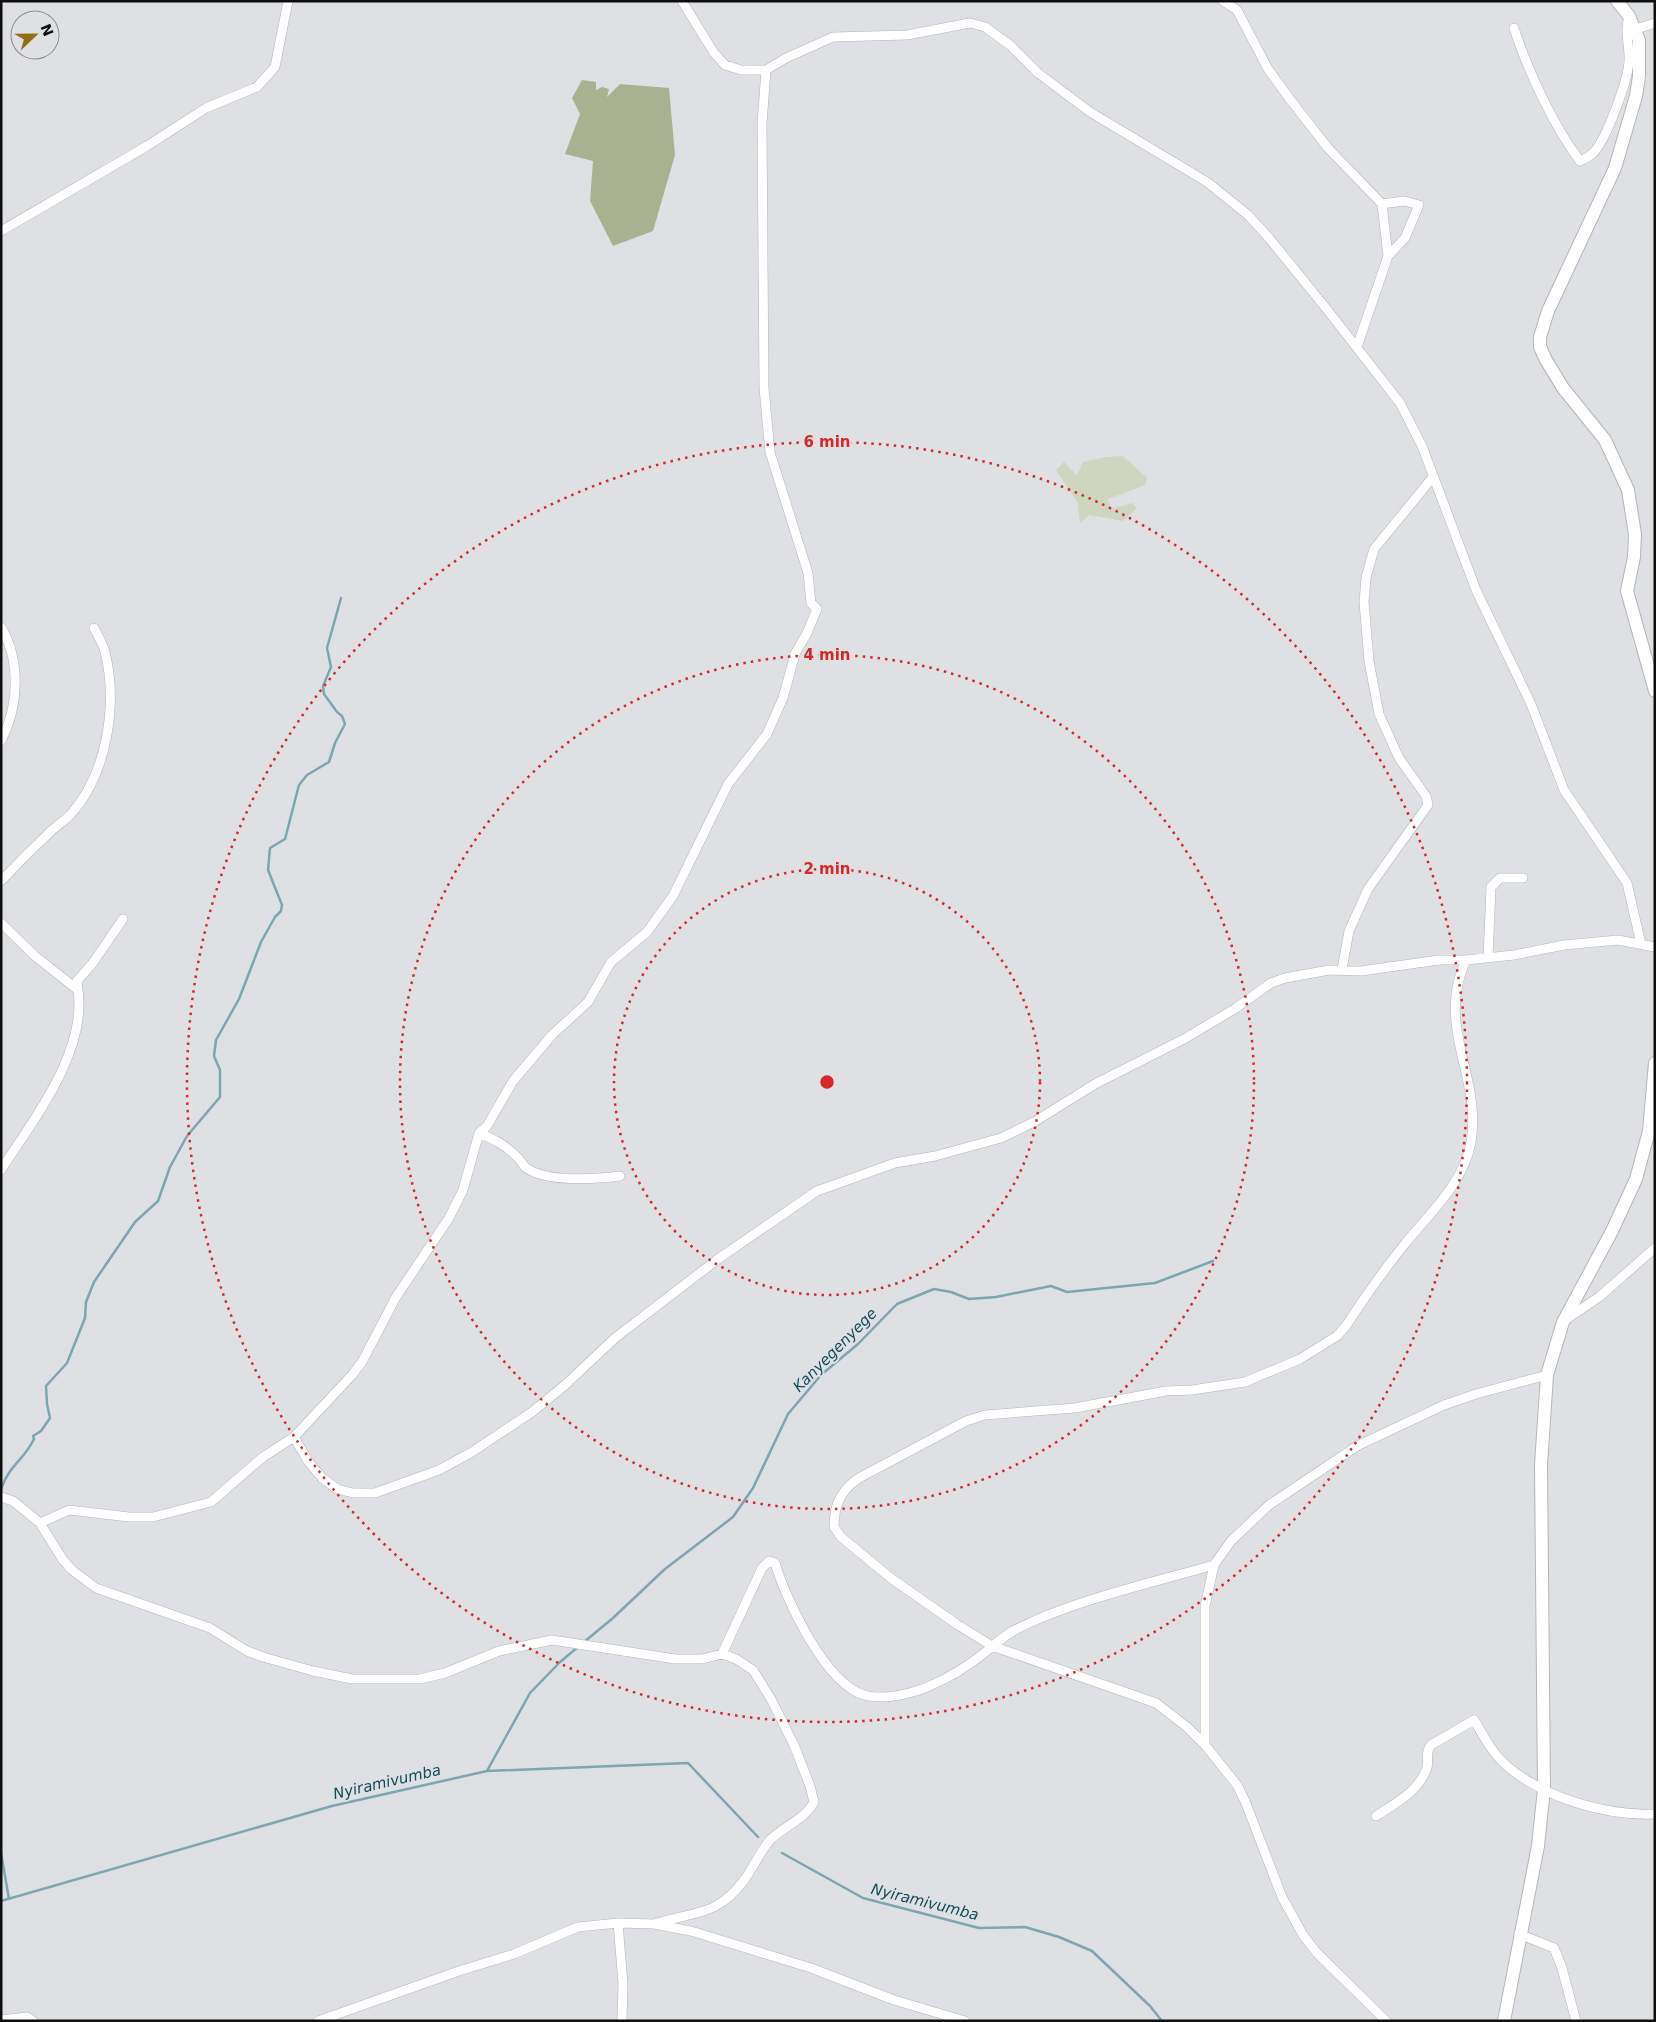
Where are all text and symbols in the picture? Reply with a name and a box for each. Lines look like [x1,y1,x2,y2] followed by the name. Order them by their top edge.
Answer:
[10,10,60,60] north arrow
[37,22,57,39] text: N
[803,433,851,451] text: 6 min
[803,646,851,664] text: 4 min
[803,860,851,878] text: 2 min
[818,1073,836,1091] centre of rings
[789,1304,881,1396] water label: Kanyegenyege
[331,1761,443,1803] water label: Nyiramivumba
[869,1880,981,1924] water label: Nyiramivumba

